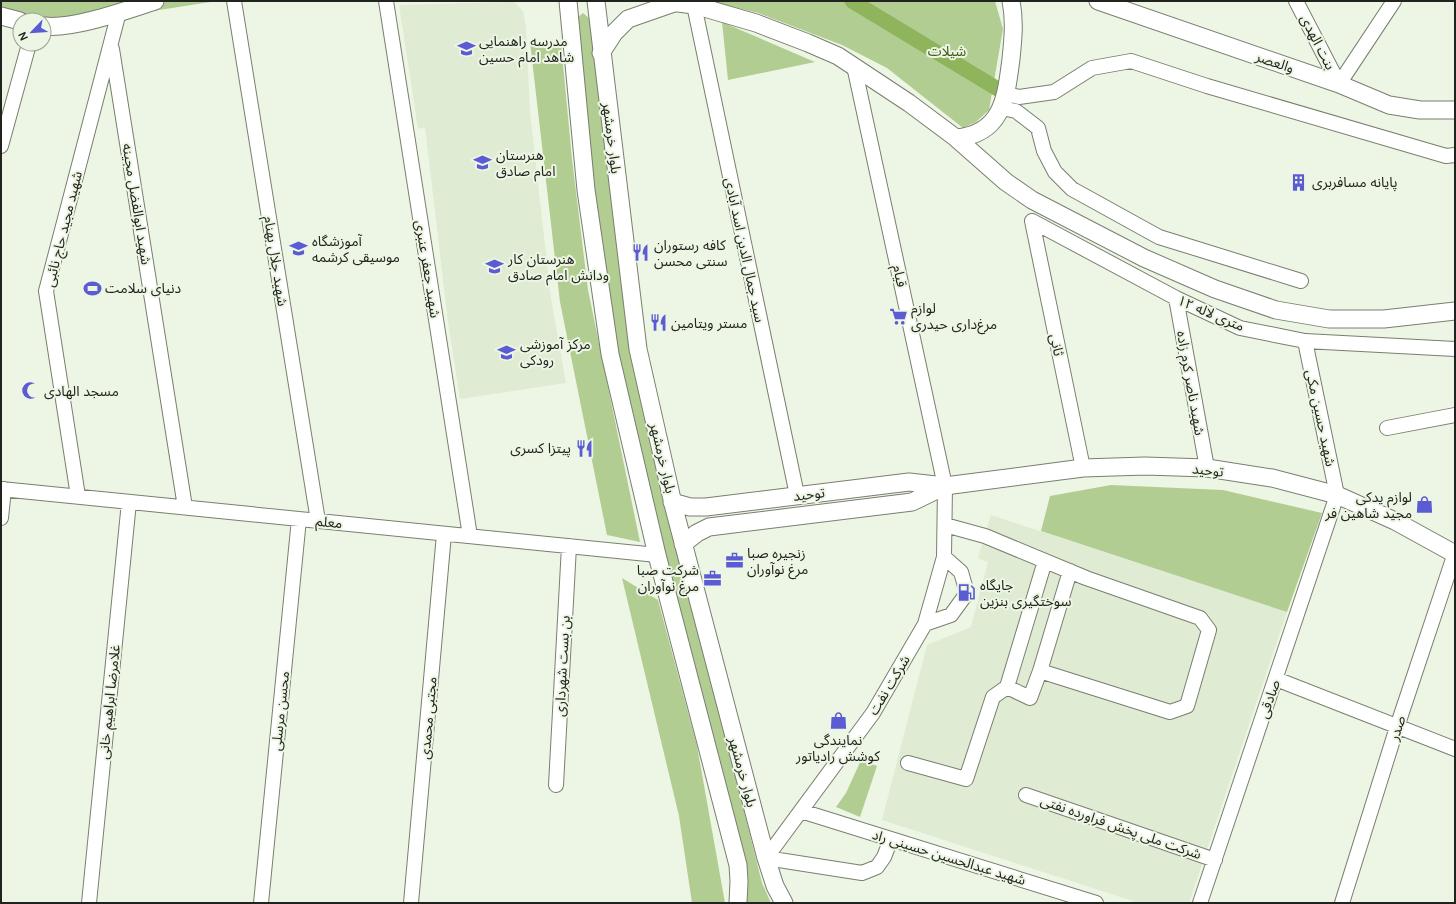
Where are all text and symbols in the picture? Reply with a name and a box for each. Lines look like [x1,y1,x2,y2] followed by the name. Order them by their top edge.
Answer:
[1296,11,1340,73] street label: بنت الهدی
[12,12,52,52] north arrow
[15,30,31,43] text: N
[479,32,574,68] place label: مدرسه راهنمایی شاهد امام حسین
[456,39,476,59] school or university icon: مدرسه راهنمایی شاهد امام حسین
[928,42,966,60] park label: شیلات
[1253,47,1297,77] street label: والعصر
[599,100,625,175] street label: بلوار خرمشهر
[119,142,155,266] street label: شهید ابوالفضل مجینه
[496,146,556,182] place label: هنرستان امام صادق
[473,153,493,173] school or university icon: هنرستان امام صادق
[40,169,88,289] street label: شهید مجید حاج نائبی
[1289,172,1309,192] building icon: پایانه مسافربری
[1312,173,1397,192] place label: پایانه مسافربری
[721,176,769,324] street label: سید جمال الدین اسد آبادی
[258,215,292,308] street label: شهید جلال بهنام
[411,219,445,319] street label: شهید جعفر عنبری
[312,232,400,266] place label: آموزشگاه موسیقی کرشمه
[654,236,727,270] place label: کافه رستوران سنتی محسن
[289,239,309,259] school or university icon: آموزشگاه موسیقی کرشمه
[631,243,651,263] restaurant icon: کافه رستوران سنتی محسن
[507,250,609,286] place label: هنرستان کار ودانش امام صادق
[485,257,505,277] school or university icon: هنرستان کار ودانش امام صادق
[887,263,911,289] street label: قیام
[82,278,102,298] sports icon: دنیای سلامت
[105,279,181,297] place label: دنیای سلامت
[1175,291,1247,335] street label: ۱۲ متری لاله
[911,299,997,335] place label: لوازم مرغ‌داری حیدری
[888,306,908,326] supermarket icon: لوازم مرغ‌داری حیدری
[648,313,668,333] restaurant icon: مستر ویتامین
[671,314,747,332] place label: مستر ویتامین
[1171,329,1209,437] street label: شهید ناصر کرم زاده
[1046,332,1068,358] street label: ثانی
[520,335,591,369] place label: مرکز آموزشی رودکی
[497,342,517,362] school or university icon: مرکز آموزشی رودکی
[1302,368,1340,468] street label: شهید حسین مکی
[21,381,41,401] mosque icon: مسجد الهادی
[44,382,119,400] place label: مسجد الهادی
[646,420,680,495] street label: بلوار خرمشهر
[574,438,594,458] restaurant icon: پیتزا کسری
[510,439,571,458] place label: پیتزا کسری
[1191,459,1225,481] street label: توحید
[792,483,826,505] street label: توحید
[1324,488,1412,522] place label: لوازم یدکی مجید شاهین فر
[1415,495,1435,515] shop icon: لوازم یدکی مجید شاهین فر
[315,512,343,534] street label: معلم
[747,544,808,580] place label: زنجیره صبا مرغ نوآوران
[724,551,744,571] office icon: زنجیره صبا مرغ نوآوران
[637,561,699,597] place label: شرکت صبا مرغ نوآوران
[702,568,722,588] office icon: شرکت صبا مرغ نوآوران
[980,576,1071,610] place label: جایگاه سوختگیرى بنزین
[957,583,977,603] fuel station icon: جایگاه سوختگیرى بنزین
[550,615,574,717] street label: بن بست شهرداری
[94,644,126,760] street label: غلامرضا ابراهیم خانی
[864,652,914,718] street label: شرکت نفت
[267,670,293,752] street label: محسن مرسلی
[415,676,441,760] street label: مجتبی محمدی
[1254,677,1284,721] street label: صادقی
[828,710,848,730] shop icon: نمایندگی کوشش رادیاتور
[1384,713,1410,744] street label: صدر
[795,731,880,765] place label: نمایندگی کوشش رادیاتور
[725,734,761,809] street label: بلوار خرمشهر
[1038,791,1204,864] street label: شرکت ملی پخش فراورده نفتی
[870,825,1028,889] street label: شهید عبدالحسین حسینی راد

